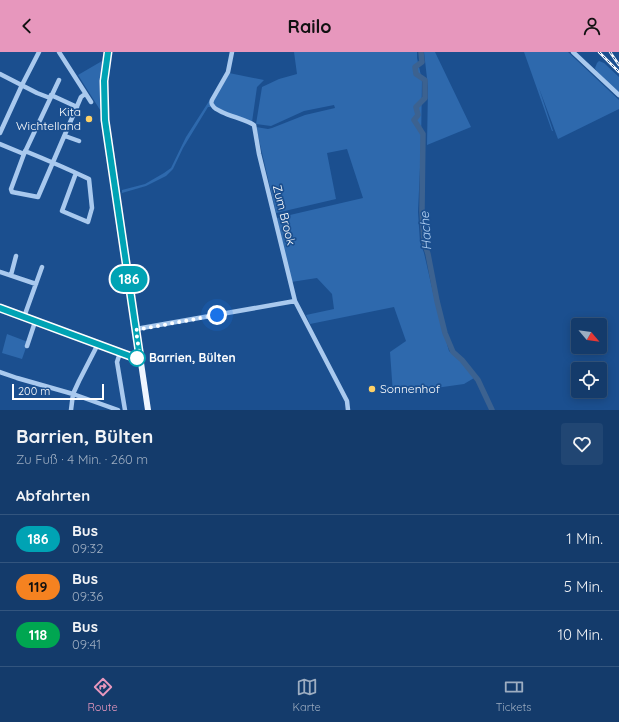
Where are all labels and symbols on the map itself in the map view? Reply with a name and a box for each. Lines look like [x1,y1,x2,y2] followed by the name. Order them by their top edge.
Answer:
[16,104,81,133] place label: Kita Wichtelland
[84,114,94,124] marker: Kita Wichtelland
[270,183,299,247] street label: Zum Brook
[416,210,434,251] water label: Hache
[106,266,152,292] line badge: 186
[207,305,227,325] your location
[571,318,607,354] north arrow
[128,349,146,367] marker: Barrien, Bülten
[149,350,236,365] place label: Barrien, Bülten
[380,381,441,396] place label: Sonnenhof
[12,382,104,401] scale bar
[367,384,377,394] marker: Sonnenhof

